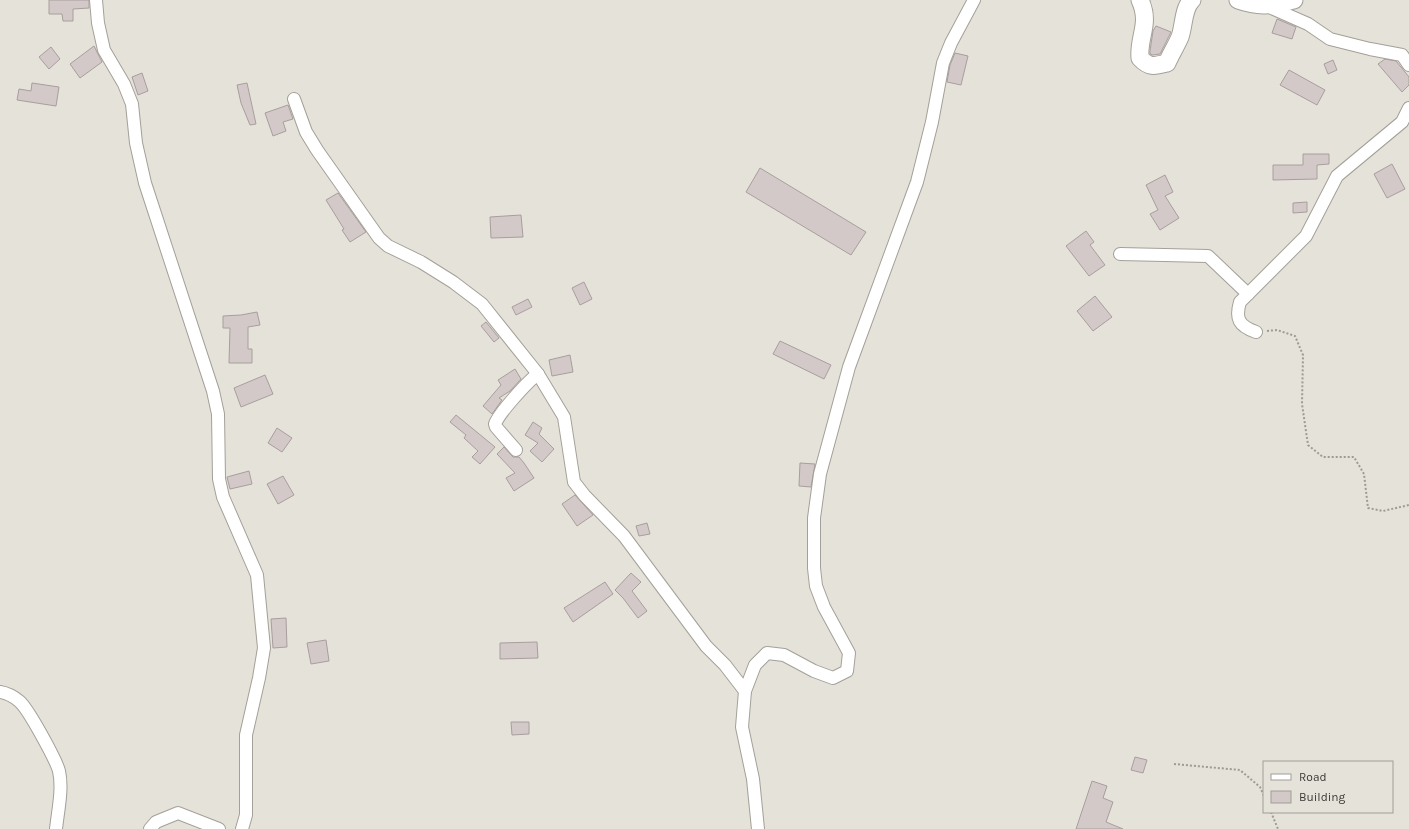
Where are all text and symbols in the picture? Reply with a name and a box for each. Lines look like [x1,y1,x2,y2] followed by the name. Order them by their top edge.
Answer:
[1263,761,1393,813] legend
[1299,770,1327,784] text: Road
[1299,790,1346,804] text: Building

